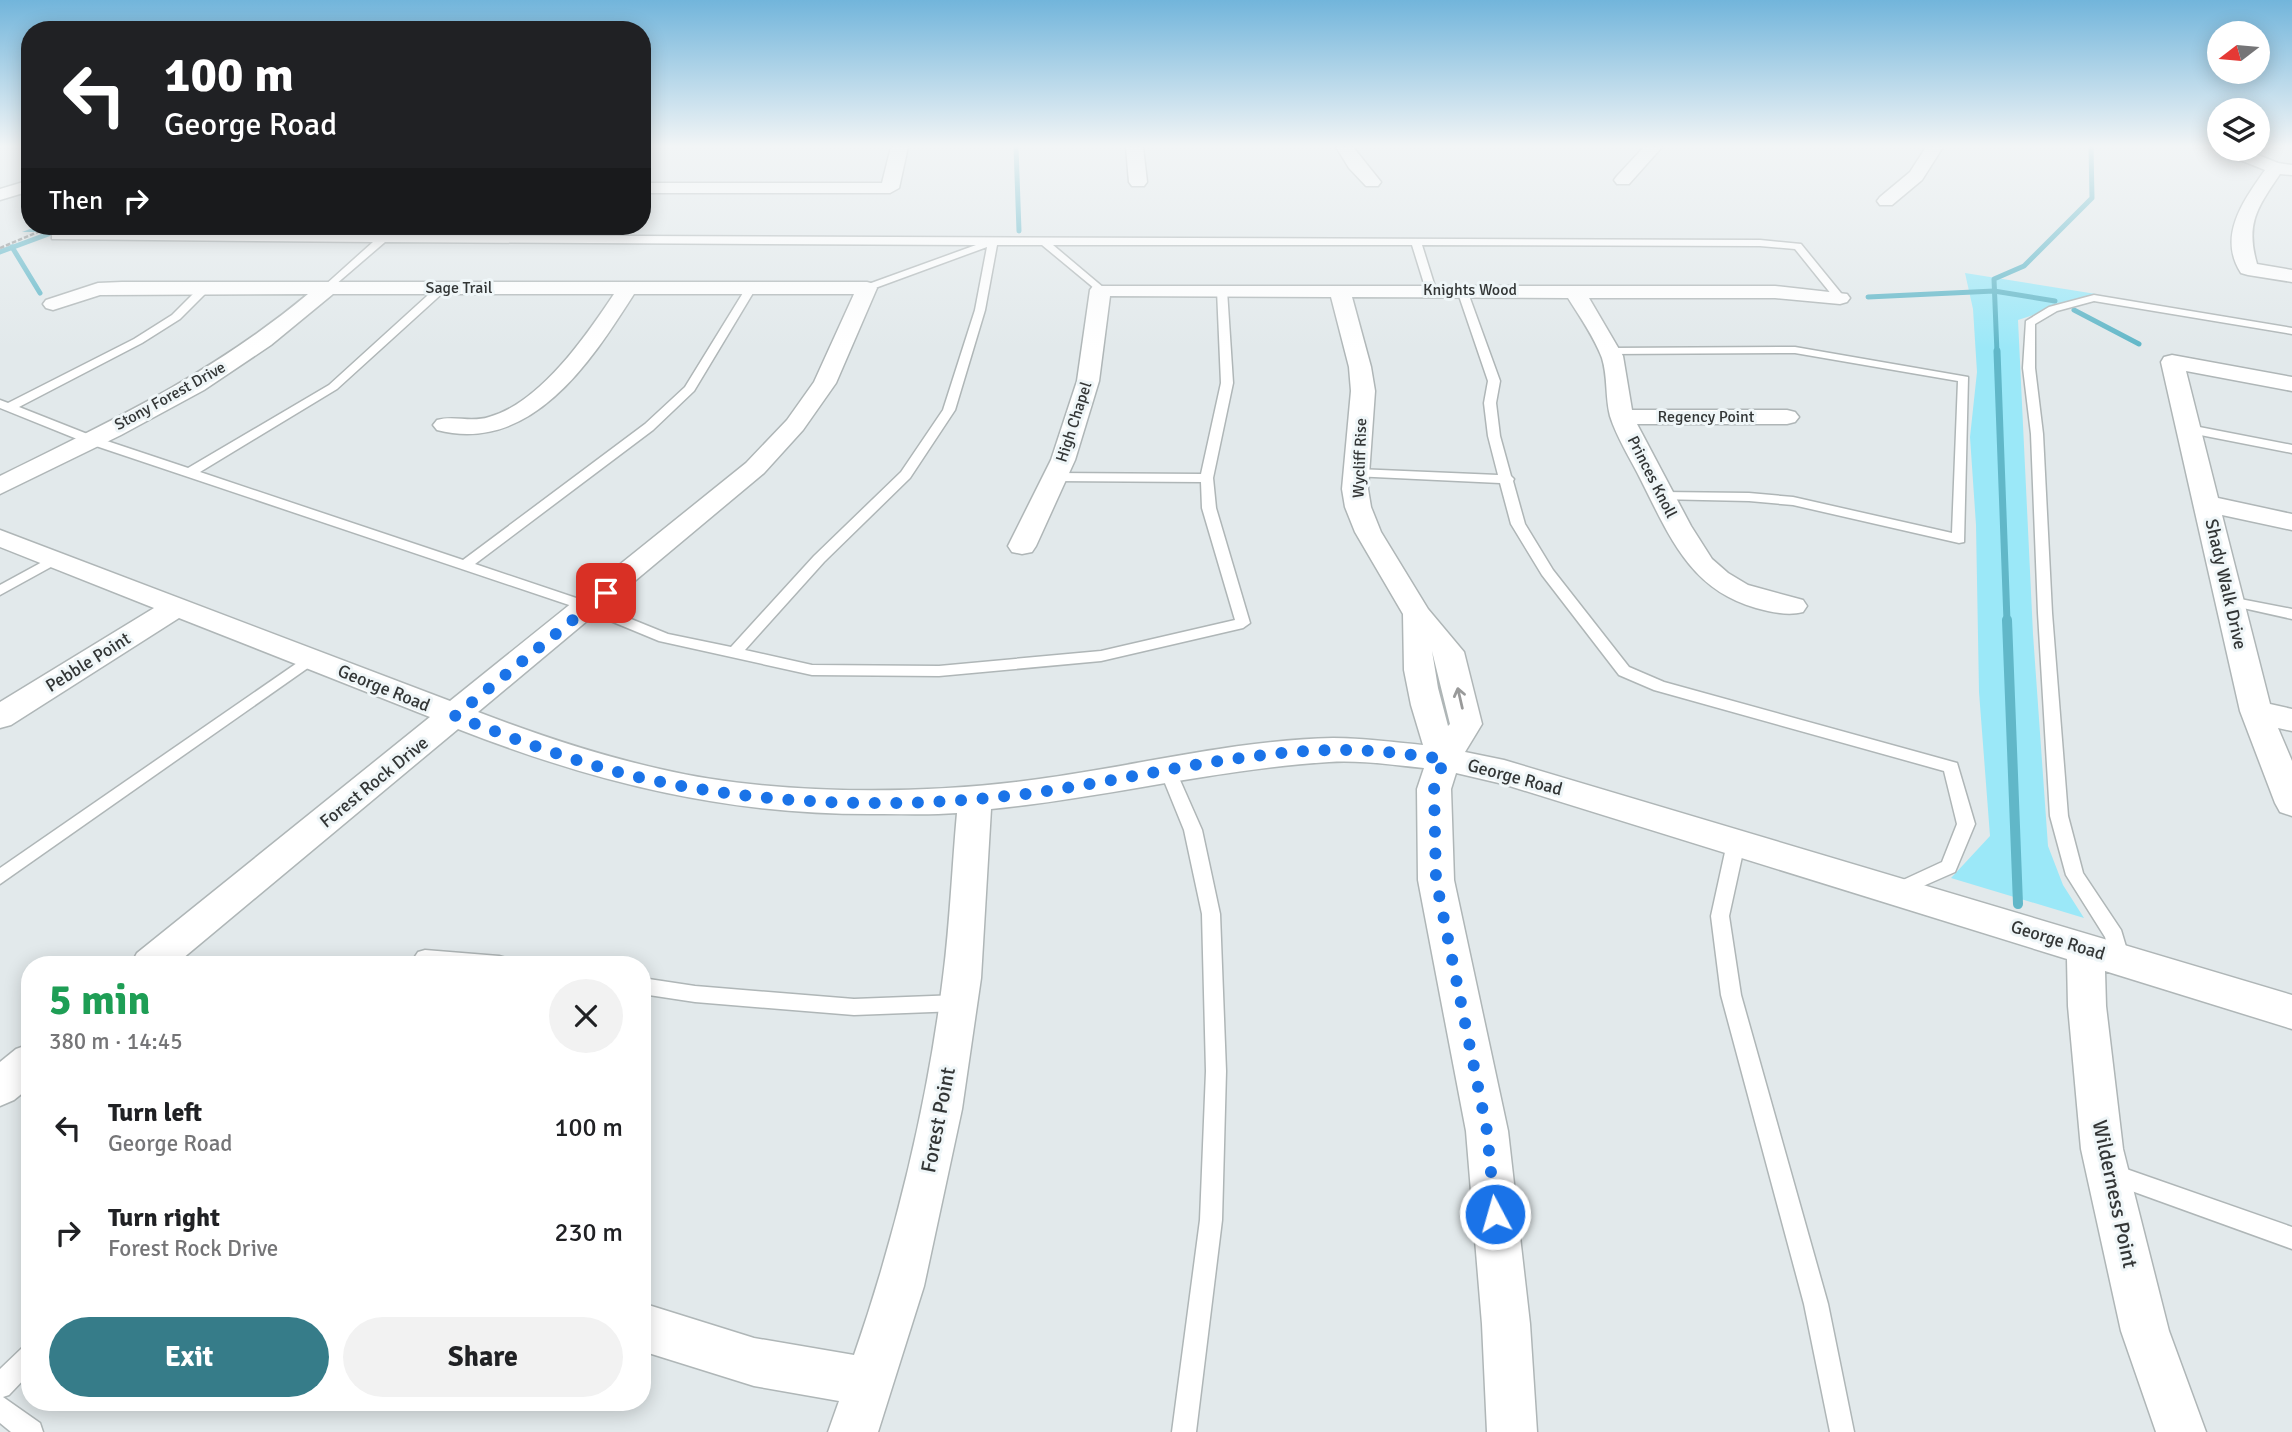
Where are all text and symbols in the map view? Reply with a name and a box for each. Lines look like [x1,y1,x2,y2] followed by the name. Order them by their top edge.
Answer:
[2207,21,2270,84] north arrow
[2207,21,2270,161] map controls
[164,45,294,105] text: 100 m
[49,49,140,140] icon: left
[2207,98,2270,161] button: layers
[164,105,337,144] text: George Road
[117,182,155,220] icon: right
[49,185,103,217] text: Then
[426,278,493,298] street label: Sage Trail
[1423,280,1517,300] street label: Knights Wood
[111,357,229,435] street label: Stony Forest Drive
[1052,379,1096,465] street label: High Chapel
[1658,407,1755,427] street label: Regency Point
[1349,418,1371,498] street label: Wycliff Rise
[1623,432,1681,522] street label: Princes Knoll
[2200,517,2252,651] street label: Shady Walk Drive
[576,563,636,623] pin
[587,574,625,612] icon: arrive
[42,627,134,697] street label: Pebble Point
[335,660,433,716] street label: George Road
[1453,687,1466,710] one-way arrow
[315,731,433,833] street label: Forest Rock Drive
[1465,754,1565,800] street label: George Road
[2008,915,2108,965] street label: George Road
[49,975,150,1026] text: 5 min
[549,979,623,1053] button: close
[49,1027,183,1056] text: 380 m · 14:45
[915,1065,961,1175] street label: Forest Point
[108,1097,202,1129] text: Turn left
[49,1109,87,1147] icon: left
[554,1112,623,1144] text: 100 m
[2087,1118,2143,1270] street label: Wilderness Point
[108,1129,232,1158] text: George Road
[1458,1177,1532,1251] position arrow
[108,1202,220,1234] text: Turn right
[49,1214,87,1252] icon: right
[554,1217,623,1249] text: 230 m
[108,1234,278,1263] text: Forest Rock Drive
[49,1317,329,1397] button: Exit
[343,1317,623,1397] button: Share

